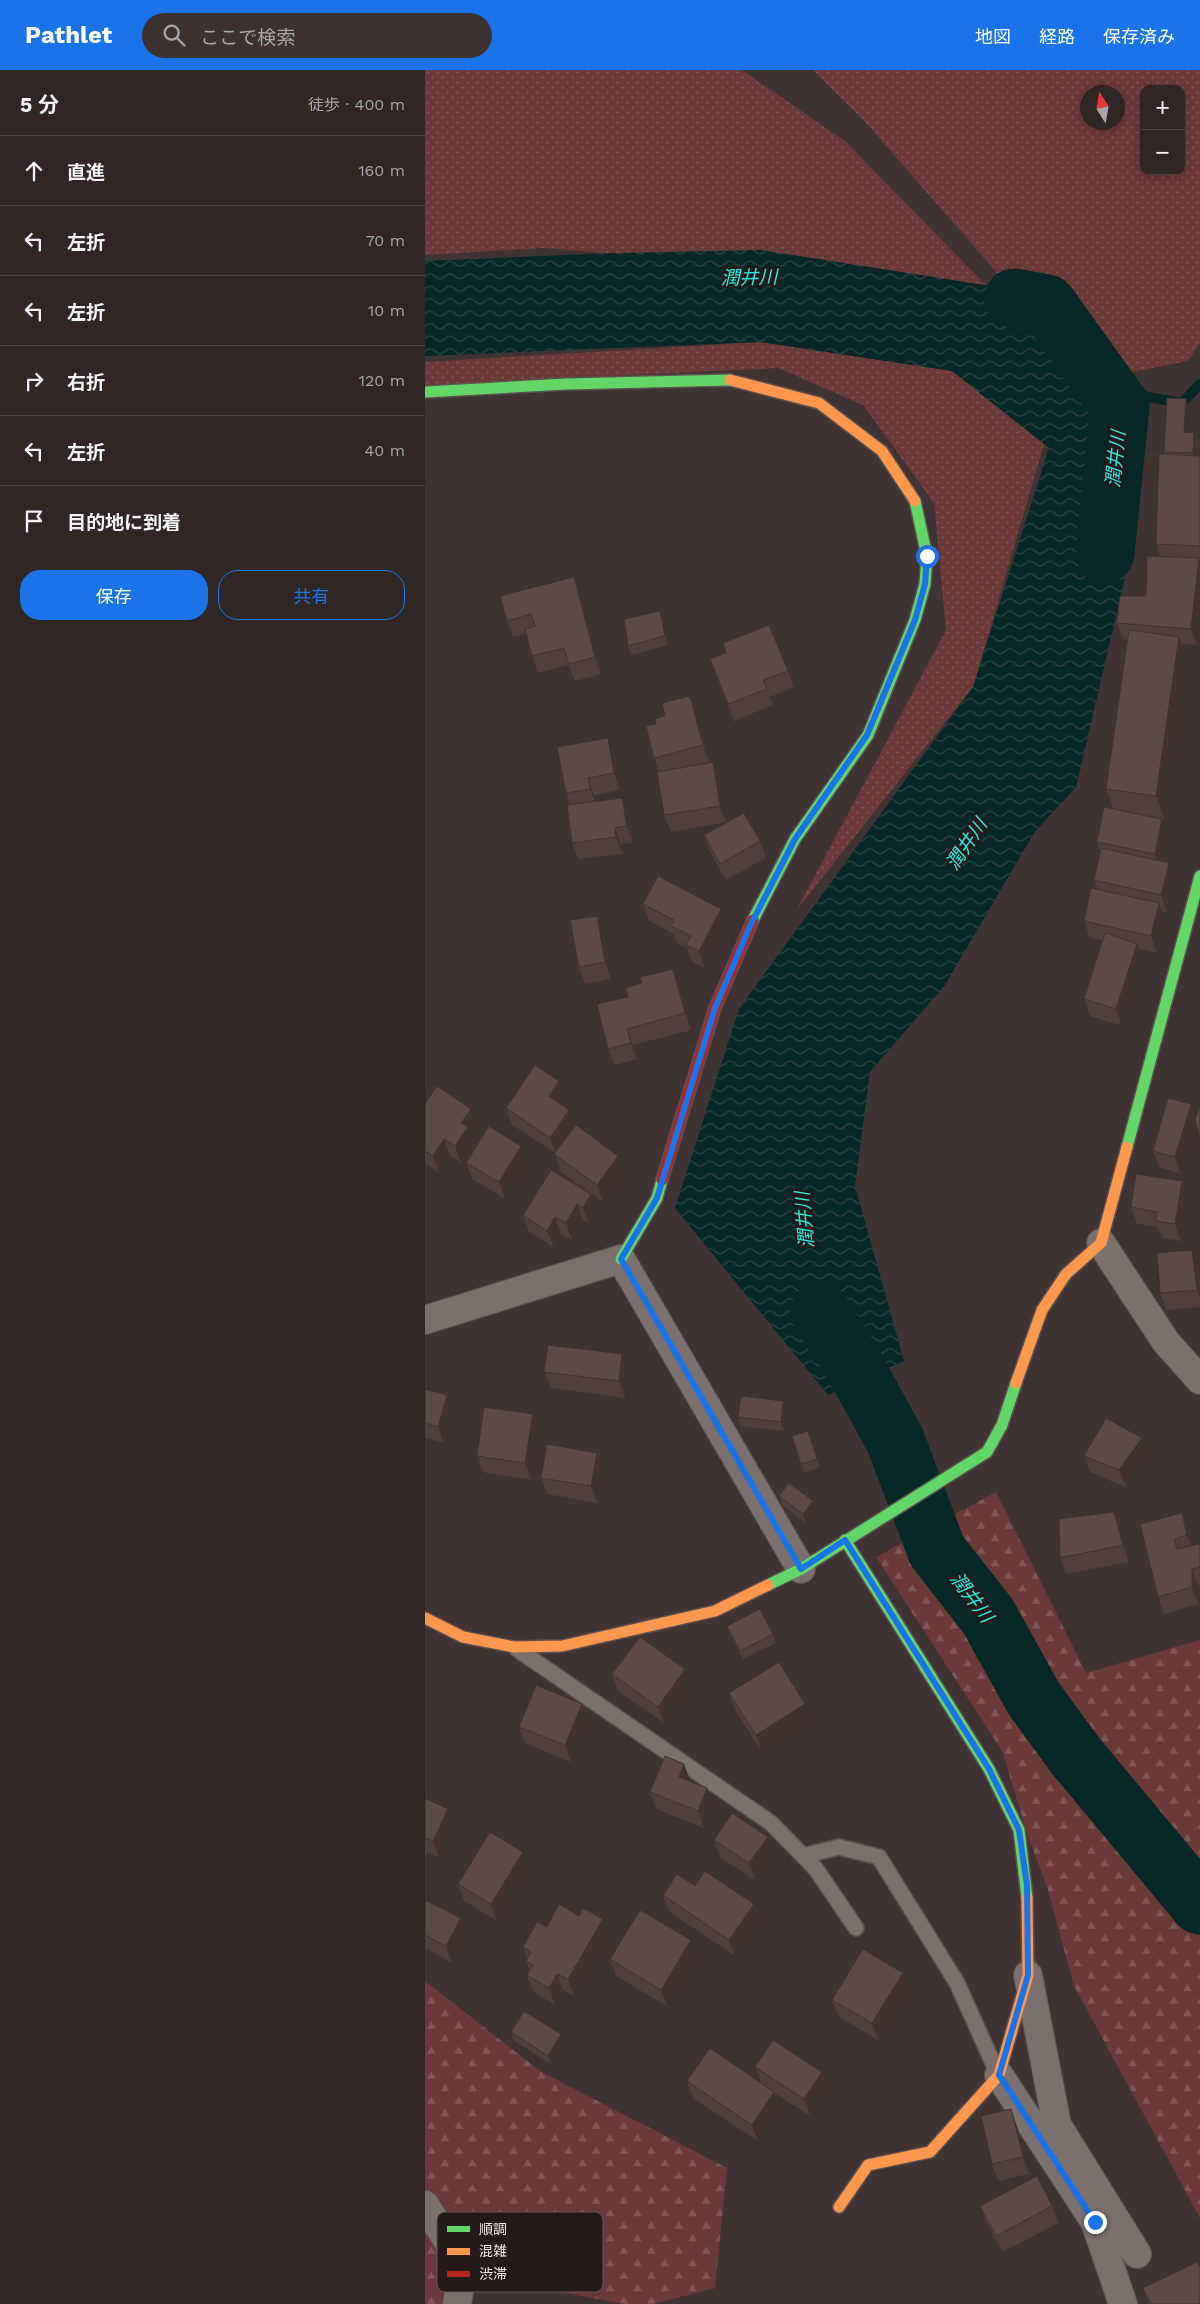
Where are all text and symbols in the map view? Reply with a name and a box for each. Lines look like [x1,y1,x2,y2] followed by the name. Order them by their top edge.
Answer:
[142,13,492,58] search box
[25,21,112,49] text: Pathlet
[160,21,188,49] icon: search
[200,26,295,49] text: ここで検索
[975,26,1011,47] text: 地図
[1039,26,1075,47] text: 経路
[1103,26,1175,47] text: 保存済み
[1080,85,1125,130] north arrow
[1140,85,1185,175] map controls
[1140,85,1185,130] button: +
[20,92,59,117] text: 5 分
[308,95,405,114] text: 徒歩 · 400 m
[1140,130,1185,175] button: −
[20,157,48,185] icon: ahead
[67,161,105,184] text: 直進
[358,161,405,180] text: 160 m
[20,227,48,255] icon: left
[67,231,105,254] text: 左折
[366,231,405,250] text: 70 m
[720,265,780,289] water label: 潤井川
[20,297,48,325] icon: left
[67,301,105,324] text: 左折
[368,301,405,320] text: 10 m
[20,367,48,395] icon: right
[67,371,105,394] text: 右折
[359,371,405,390] text: 120 m
[1101,428,1130,489] water label: 潤井川
[20,437,48,465] icon: left
[67,441,105,464] text: 左折
[365,441,405,460] text: 40 m
[20,507,48,535] icon: arrive
[67,511,181,534] text: 目的地に到着
[916,545,939,568] route start
[20,570,208,620] button: 保存
[218,570,405,620] button: 共有
[941,813,993,874] water label: 潤井川
[790,1189,818,1249] water label: 潤井川
[945,1568,999,1629] water label: 潤井川
[1084,2211,1107,2234] route end
[437,2212,603,2292] legend
[479,2221,507,2237] text: 順調
[479,2243,507,2259] text: 混雑
[479,2266,507,2282] text: 渋滞

